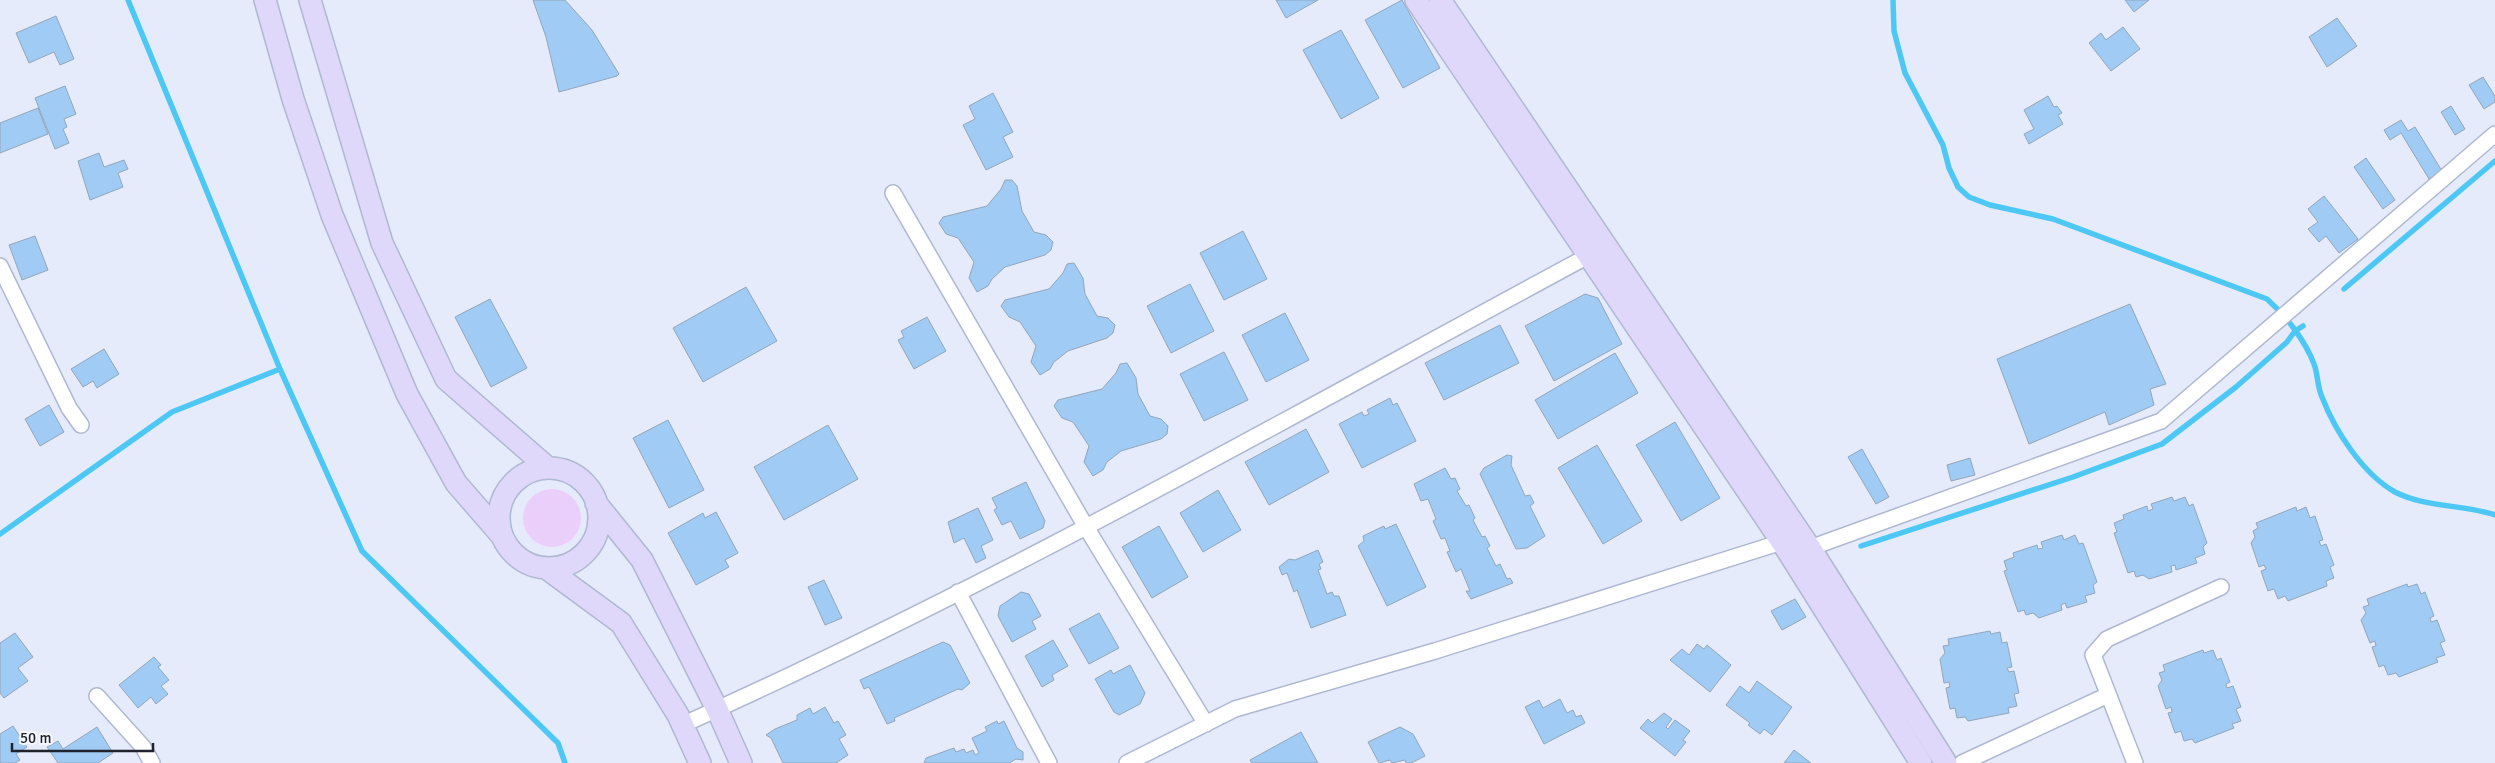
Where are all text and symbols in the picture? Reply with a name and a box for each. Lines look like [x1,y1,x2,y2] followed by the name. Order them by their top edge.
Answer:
[12,720,154,752] scale bar
[20,729,51,747] text: 50 m

